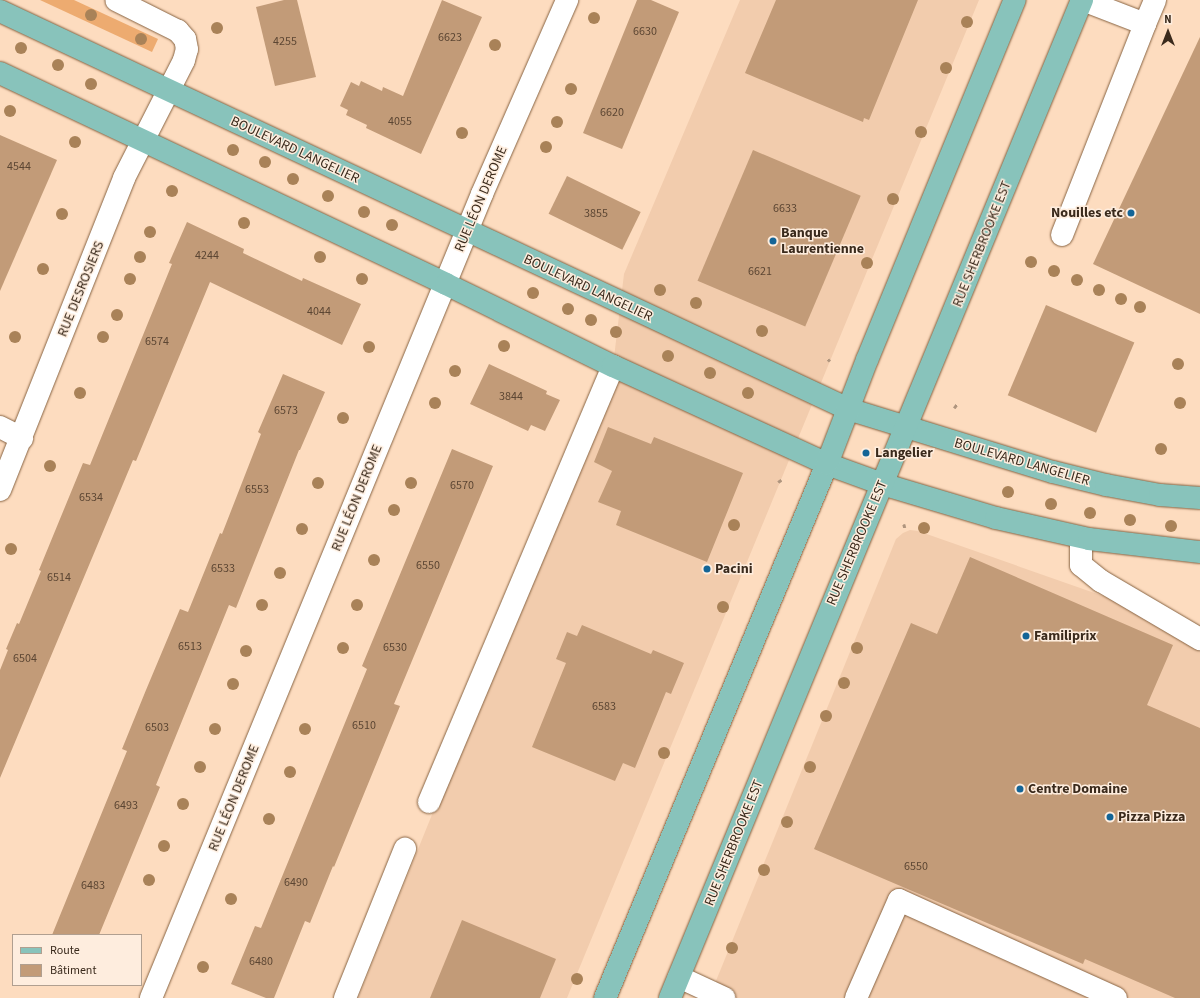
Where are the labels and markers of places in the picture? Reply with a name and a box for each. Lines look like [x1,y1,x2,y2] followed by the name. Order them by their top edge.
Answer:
[1051,205,1123,221] place label: Nouilles etc
[1126,208,1136,218] marker: Nouilles etc
[781,225,864,258] place label: Banque Laurentienne
[768,236,778,246] marker: Banque Laurentienne
[875,445,933,461] place label: Langelier
[860,447,872,459] marker: Langelier
[715,561,753,577] place label: Pacini
[702,564,712,574] marker: Pacini
[1034,628,1097,644] place label: Familiprix
[1021,631,1031,641] marker: Familiprix
[1028,781,1127,797] place label: Centre Domaine
[1015,784,1025,794] marker: Centre Domaine
[1118,809,1185,825] place label: Pizza Pizza
[1105,812,1115,822] marker: Pizza Pizza

